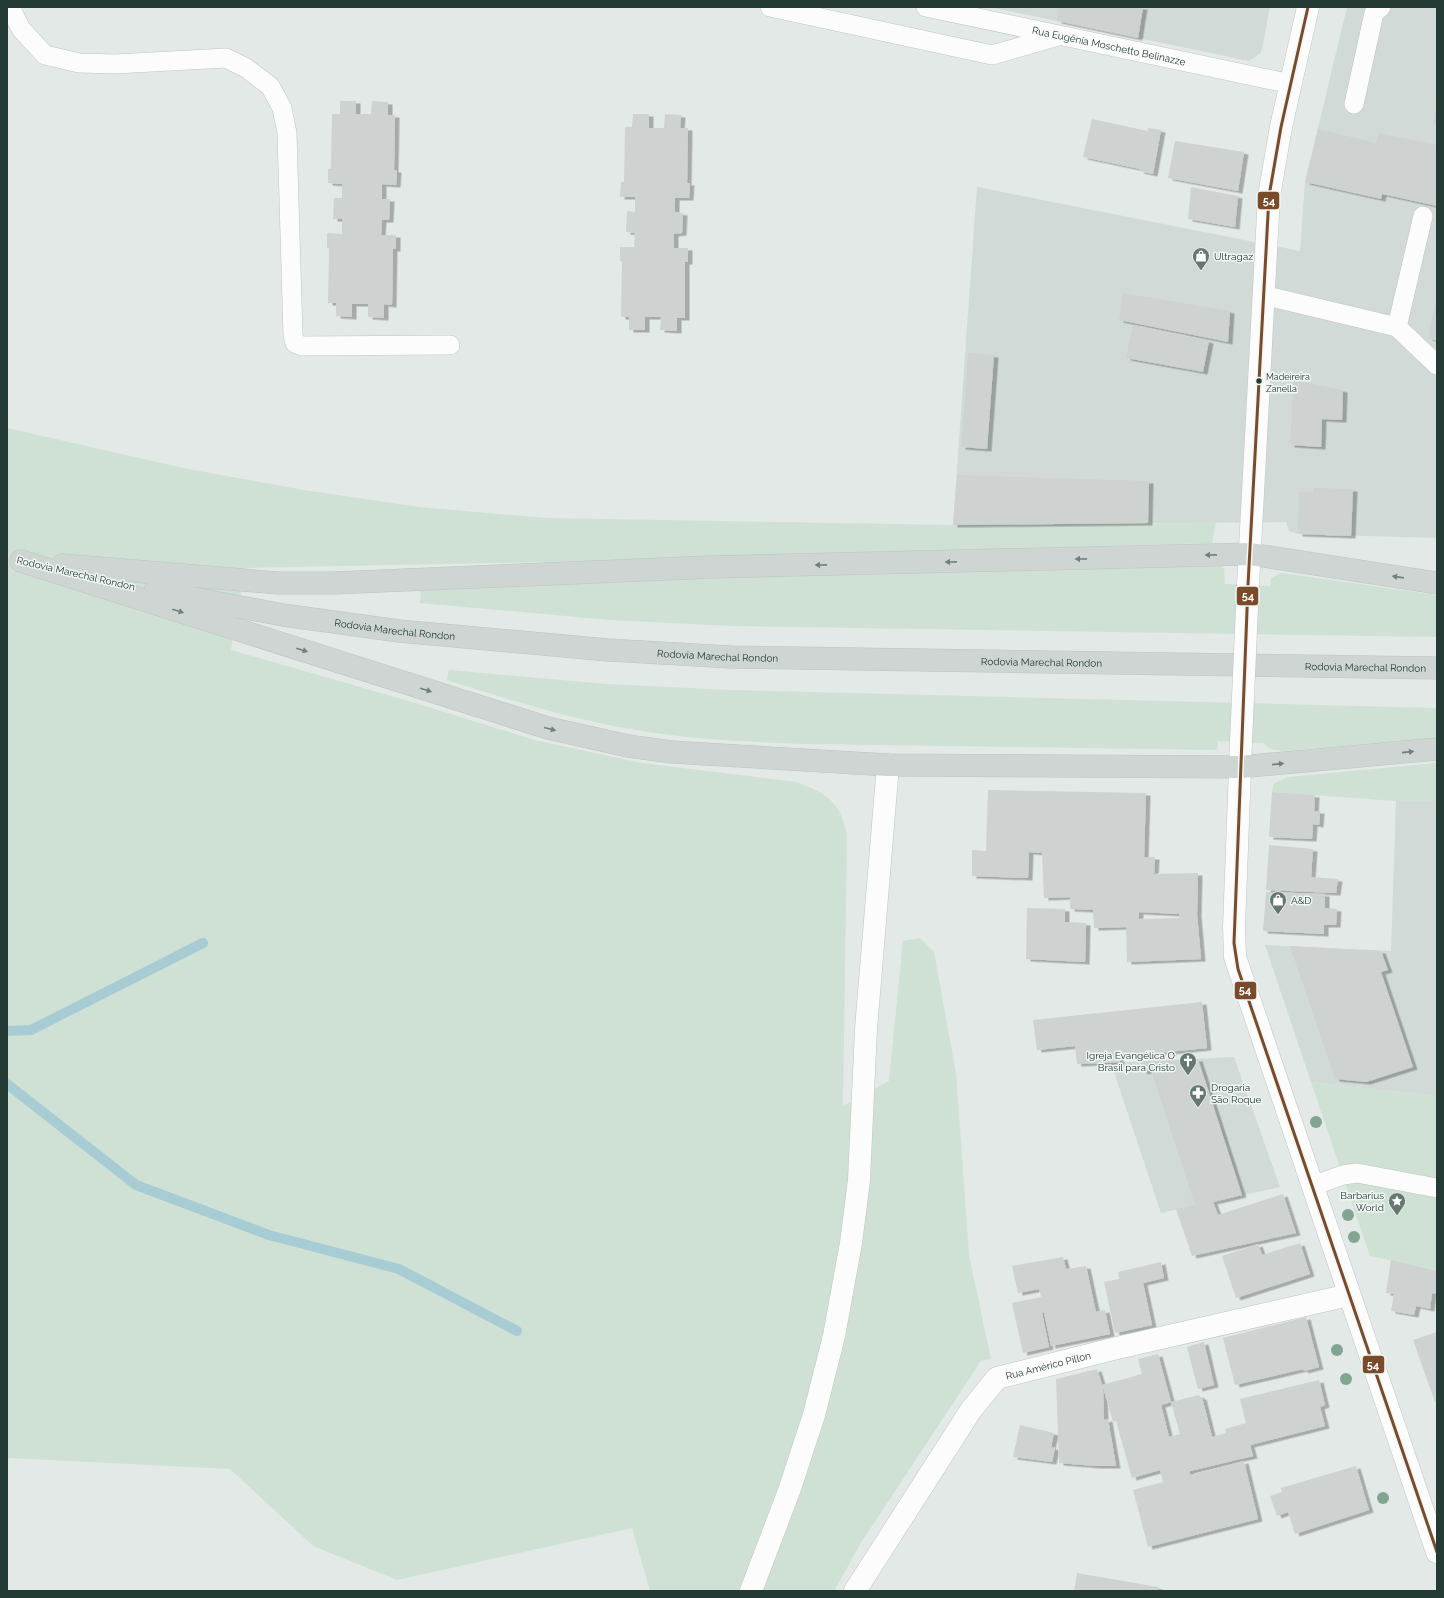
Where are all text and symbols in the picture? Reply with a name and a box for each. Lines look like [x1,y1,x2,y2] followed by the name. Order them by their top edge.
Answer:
[1031,25,1187,68] street label: Rua Eugênia Moschetto Belinazze
[1257,191,1280,210] line badge: 54
[1263,195,1275,208] text: 54
[1191,246,1211,271] shop icon: Ultragaz
[1214,251,1253,262] place label: Ultragaz
[1266,372,1310,394] place label: Madeireira Zanella
[1254,376,1264,386] marker: Madeireira Zanella
[1205,552,1217,559] one-way arrow
[16,555,136,593] street label: Rodovia Marechal Rondon
[1075,555,1087,562] one-way arrow
[945,558,957,565] one-way arrow
[814,562,827,568] one-way arrow
[1392,574,1405,580] one-way arrow
[1236,586,1259,606] line badge: 54
[1242,590,1254,603] text: 54
[172,608,184,614] one-way arrow
[334,617,456,642] street label: Rodovia Marechal Rondon
[296,647,308,653] one-way arrow
[657,648,778,664] street label: Rodovia Marechal Rondon
[981,656,1102,669] street label: Rodovia Marechal Rondon
[1305,661,1426,674] street label: Rodovia Marechal Rondon
[420,687,432,693] one-way arrow
[544,726,556,732] one-way arrow
[1402,748,1414,755] one-way arrow
[1272,761,1284,767] one-way arrow
[1268,890,1288,915] shop icon: A&D
[1291,895,1312,906] place label: A&D
[1234,981,1257,1000] line badge: 54
[1239,984,1251,997] text: 54
[1087,1050,1175,1073] place label: Igreja Evangélica O Brasil para Cristo
[1178,1051,1198,1076] church icon: Igreja Evangélica O Brasil para Cristo
[1211,1082,1261,1105] place label: Drogaria São Roque
[1188,1083,1208,1108] pharmacy icon: Drogaria São Roque
[1340,1190,1384,1213] place label: Barbarius World
[1387,1191,1407,1216] place icon: Barbarius World
[1005,1350,1092,1382] street label: Rua Américo Pillon
[1362,1355,1385,1374] line badge: 54
[1367,1359,1379,1372] text: 54

